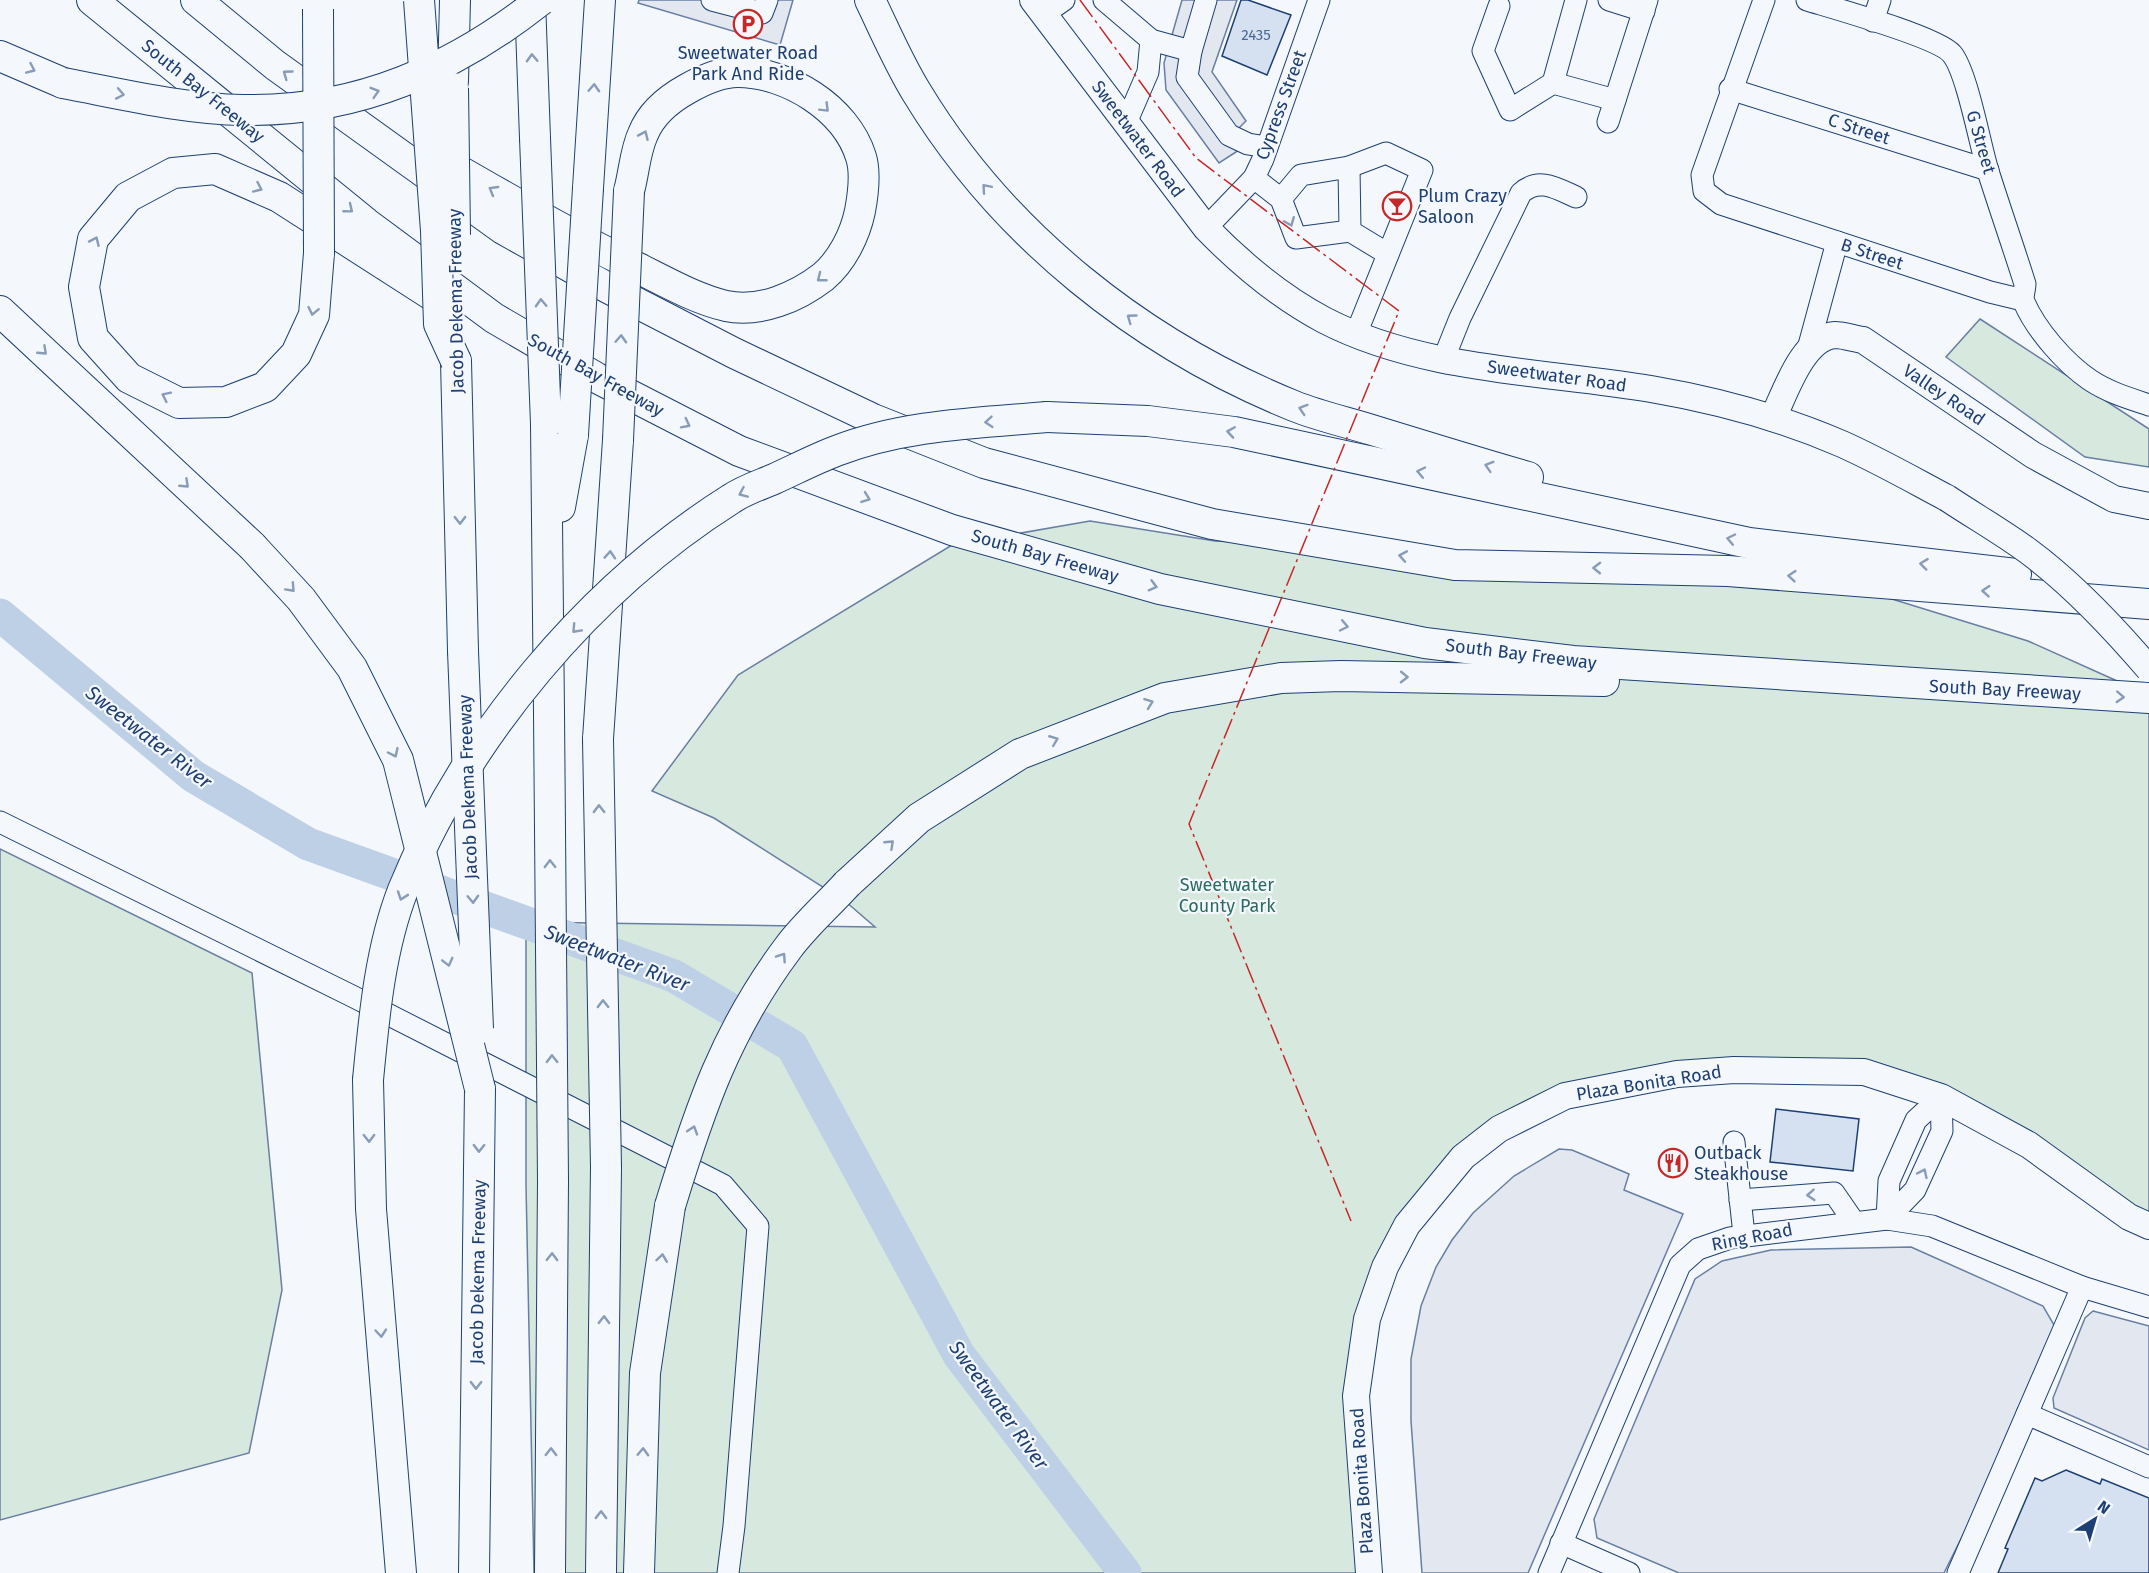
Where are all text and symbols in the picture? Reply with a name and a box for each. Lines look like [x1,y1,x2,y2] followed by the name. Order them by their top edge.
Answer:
[732,8,764,40] parking icon: Sweetwater Road Park And Ride
[1241,26,1271,44] house number: 2435
[137,35,269,147] street label: South Bay Freeway
[678,42,818,85] place label: Sweetwater Road Park And Ride
[1251,47,1311,163] street label: Cypress Street
[526,54,538,63] one-way arrow
[25,62,36,74] one-way arrow
[283,70,294,81] one-way arrow
[1087,76,1189,202] street label: Sweetwater Road
[588,83,601,92] one-way arrow
[115,87,125,100] one-way arrow
[369,87,380,99] one-way arrow
[818,100,829,111] one-way arrow
[1961,108,2001,177] street label: G Street
[1825,109,1893,149] street label: C Street
[637,130,649,141] one-way arrow
[251,181,262,193] one-way arrow
[983,184,994,195] one-way arrow
[1418,185,1507,228] place label: Plum Crazy Saloon
[489,186,499,198] one-way arrow
[1381,190,1413,222] bar icon: Plum Crazy Saloon
[342,202,353,213] one-way arrow
[443,208,469,394] street label: Jacob Dekema Freeway
[1283,216,1295,227] one-way arrow
[1838,234,1907,275] street label: B Street
[88,236,100,247] one-way arrow
[817,270,828,281] one-way arrow
[535,298,548,307] one-way arrow
[307,306,320,316] one-way arrow
[1126,314,1137,325] one-way arrow
[524,329,668,422] street label: South Bay Freeway
[614,335,627,344] one-way arrow
[36,344,46,355] one-way arrow
[1486,355,1628,397] street label: Sweetwater Road
[1899,360,1989,430] street label: Valley Road
[161,392,172,404] one-way arrow
[1298,404,1309,416] one-way arrow
[984,415,993,428] one-way arrow
[680,417,691,429] one-way arrow
[1226,426,1235,438] one-way arrow
[1484,461,1495,473] one-way arrow
[1417,466,1427,479] one-way arrow
[179,477,189,488] one-way arrow
[738,485,749,497] one-way arrow
[861,491,871,504] one-way arrow
[454,516,466,525] one-way arrow
[969,524,1121,588] street label: South Bay Freeway
[1726,533,1736,546] one-way arrow
[603,550,616,559] one-way arrow
[1398,550,1408,563] one-way arrow
[1919,558,1929,570] one-way arrow
[1592,562,1601,574] one-way arrow
[1787,570,1796,583] one-way arrow
[1148,579,1158,592] one-way arrow
[284,582,295,592] one-way arrow
[1981,585,1990,598] one-way arrow
[1339,619,1349,632] one-way arrow
[572,622,583,632] one-way arrow
[1444,634,1598,674] street label: South Bay Freeway
[1400,671,1409,683] one-way arrow
[1929,675,2082,705] street label: South Bay Freeway
[80,680,218,794] water label: Sweetwater River
[2115,690,2124,703] one-way arrow
[454,694,482,880] street label: Jacob Dekema Freeway
[1143,698,1154,711] one-way arrow
[1047,735,1058,747] one-way arrow
[387,747,399,758] one-way arrow
[593,804,606,813] one-way arrow
[884,840,894,851] one-way arrow
[544,860,556,869] one-way arrow
[1179,874,1276,917] park label: Sweetwater County Park
[397,890,409,901] one-way arrow
[466,894,479,903] one-way arrow
[540,919,694,997] water label: Sweetwater River
[775,953,786,964] one-way arrow
[440,957,453,967] one-way arrow
[597,999,609,1008] one-way arrow
[546,1055,558,1064] one-way arrow
[1575,1061,1723,1105] street label: Plaza Bonita Road
[686,1125,699,1136] one-way arrow
[363,1134,376,1143] one-way arrow
[1694,1142,1788,1185] place label: Outback Steakhouse
[473,1143,486,1152] one-way arrow
[1657,1147,1689,1179] restaurant icon: Outback Steakhouse
[1915,1168,1927,1179] one-way arrow
[465,1179,491,1365] street label: Jacob Dekema Freeway
[1806,1188,1815,1201] one-way arrow
[1710,1218,1794,1256] street label: Ring Road
[546,1252,559,1261] one-way arrow
[655,1253,667,1262] one-way arrow
[598,1315,610,1324] one-way arrow
[374,1328,387,1337] one-way arrow
[944,1335,1055,1475] water label: Sweetwater River
[470,1380,482,1389] one-way arrow
[1346,1407,1378,1555] street label: Plaza Bonita Road
[544,1447,557,1456] one-way arrow
[637,1447,649,1456] one-way arrow
[2065,1489,2125,1549] north arrow
[2094,1497,2114,1518] text: N
[595,1510,607,1519] one-way arrow

